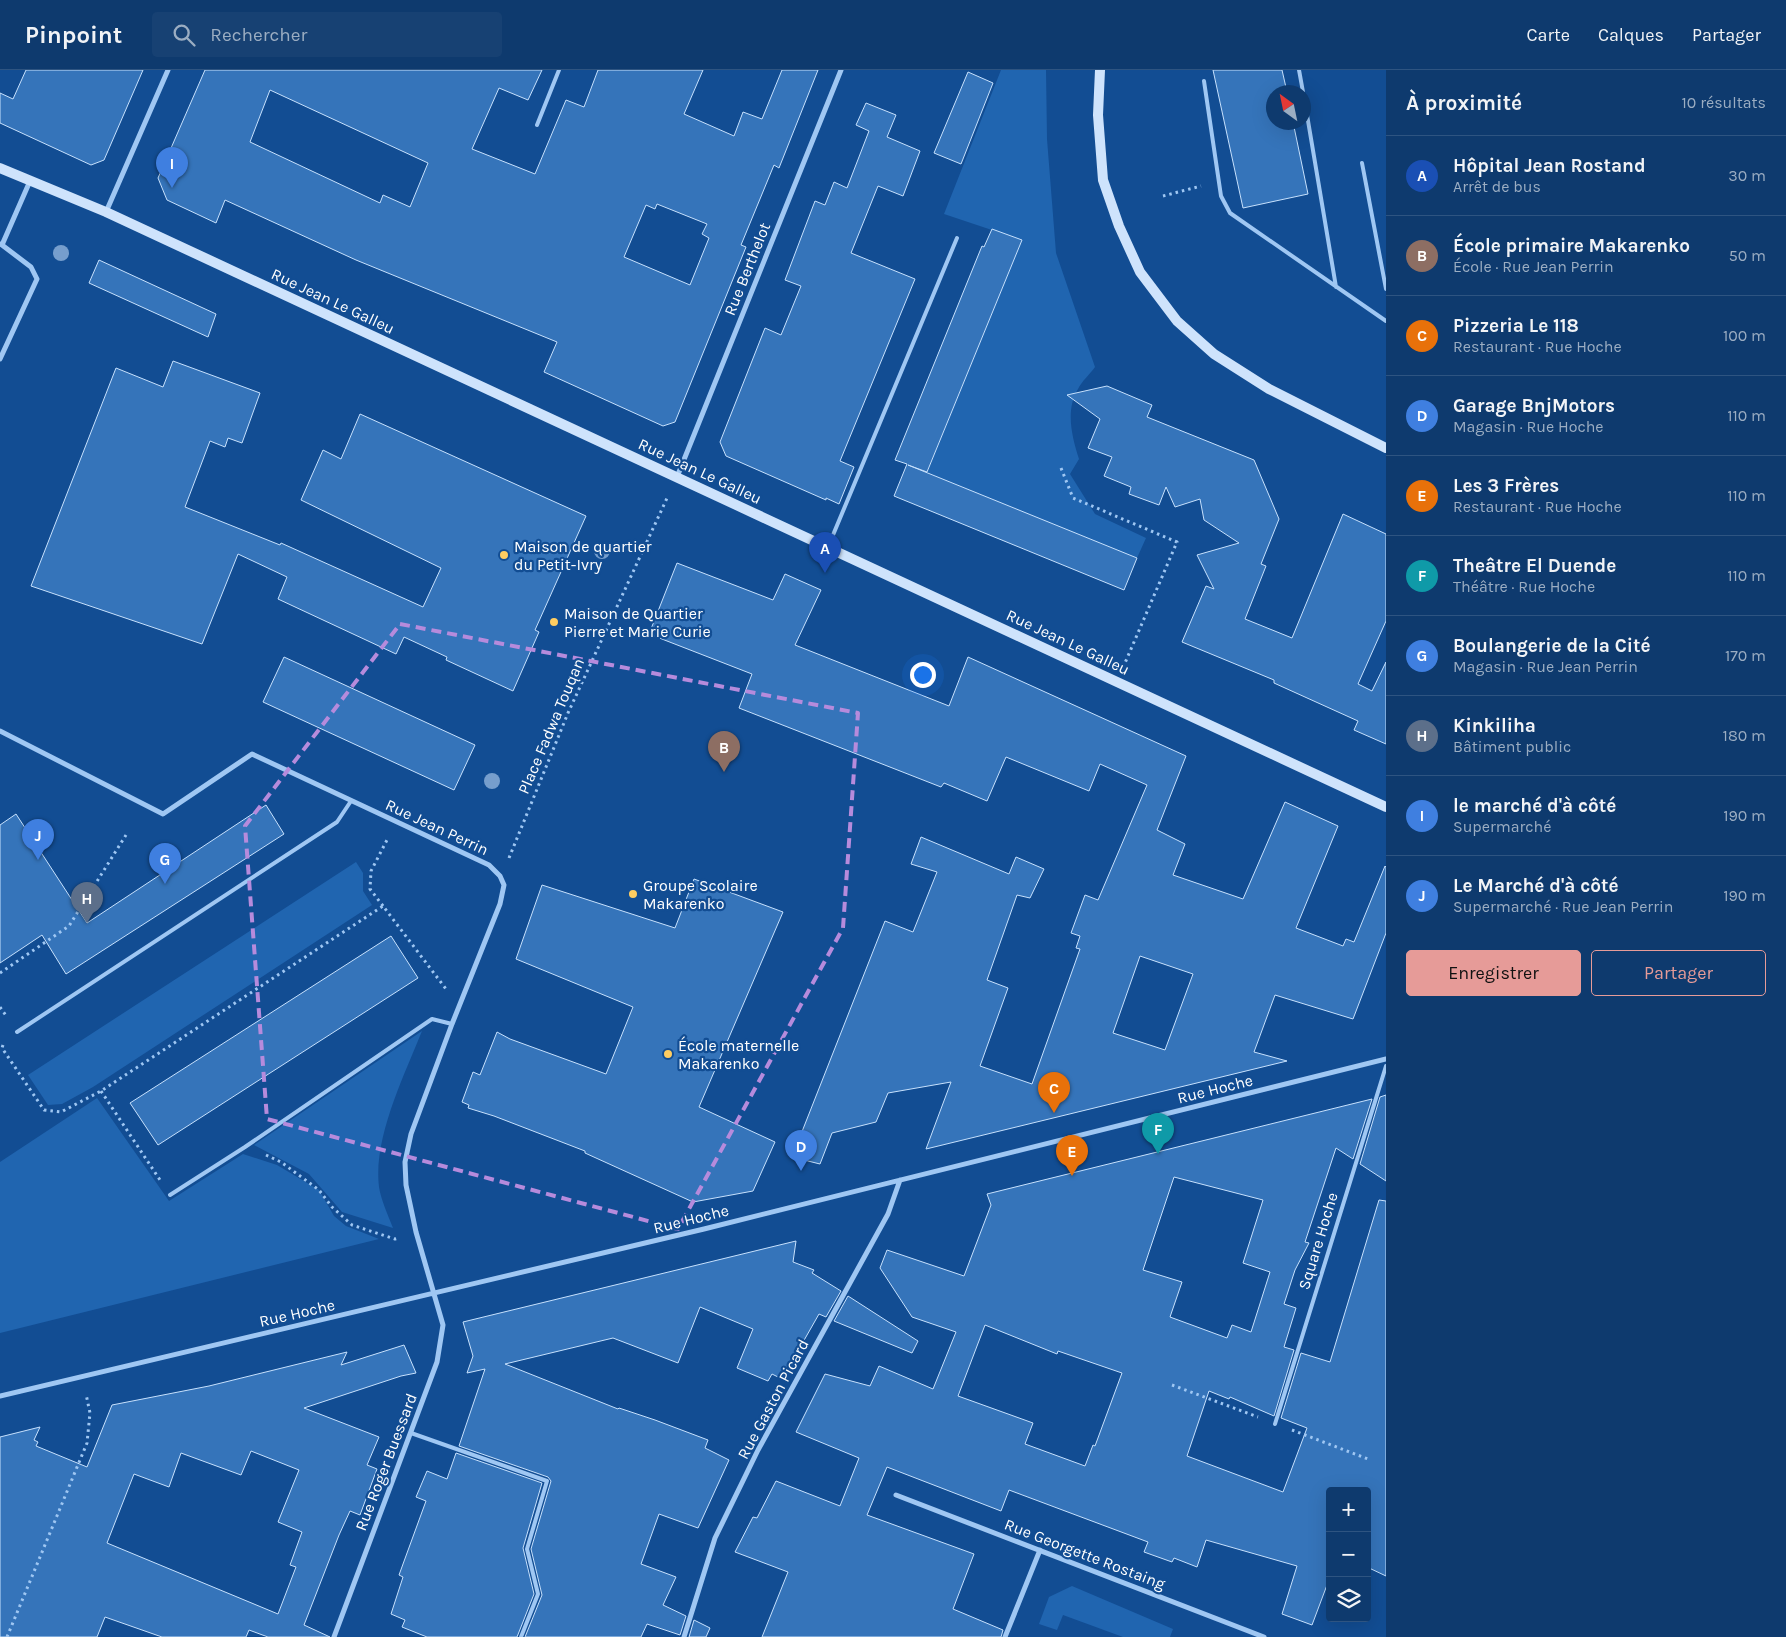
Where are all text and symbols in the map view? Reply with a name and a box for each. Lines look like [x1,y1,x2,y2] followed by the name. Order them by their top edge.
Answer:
[152,12,502,57] search box
[25,21,122,49] text: Pinpoint
[170,21,198,49] icon: search
[210,24,307,46] text: Rechercher
[1526,24,1570,46] text: Carte
[1598,24,1664,46] text: Calques
[1692,24,1761,46] text: Partager
[1266,85,1311,130] north arrow
[1406,91,1522,115] text: À proximité
[1682,93,1766,112] text: 10 résultats
[156,147,188,188] pin: I
[1453,155,1646,177] text: Hôpital Jean Rostand
[1417,166,1427,185] text: A
[1728,166,1766,185] text: 30 m
[1453,177,1541,196] text: Arrêt de bus
[720,220,774,318] street label: Rue Berthelot
[1453,235,1690,257] text: École primaire Makarenko
[1417,246,1427,265] text: B
[1729,246,1766,265] text: 50 m
[1453,257,1614,276] text: École · Rue Jean Perrin
[268,264,398,338] street label: Rue Jean Le Galleu
[1453,315,1579,337] text: Pizzeria Le 118
[1417,326,1427,345] text: C
[1723,326,1766,345] text: 100 m
[1453,337,1622,356] text: Restaurant · Rue Hoche
[1453,395,1615,417] text: Garage BnjMotors
[1417,406,1427,425] text: D
[1727,406,1766,425] text: 110 m
[1453,417,1604,436] text: Magasin · Rue Hoche
[635,434,765,508] street label: Rue Jean Le Galleu
[1453,475,1559,497] text: Les 3 Frères
[1417,486,1427,505] text: E
[1727,486,1766,505] text: 110 m
[1453,497,1622,516] text: Restaurant · Rue Hoche
[809,532,841,573] pin: A
[514,537,652,574] place label: Maison de quartier du Petit-Ivry
[498,549,510,561] marker: Maison de quartier du Petit-Ivry
[1453,555,1616,577] text: Theâtre El Duende
[1418,566,1426,585] text: F
[1727,566,1766,585] text: 110 m
[1453,577,1595,596] text: Théâtre · Rue Hoche
[564,604,711,641] place label: Maison de Quartier Pierre et Marie Curie
[1003,605,1133,679] street label: Rue Jean Le Galleu
[548,616,560,628] marker: Maison de Quartier Pierre et Marie Curie
[1453,635,1651,657] text: Boulangerie de la Cité
[1417,646,1427,665] text: G
[1725,646,1766,665] text: 170 m
[514,655,588,797] street label: Place Fadwa Touqan
[1453,657,1638,676] text: Magasin · Rue Jean Perrin
[910,662,936,688] your location
[1453,715,1536,737] text: Kinkiliha
[1416,726,1428,745] text: H
[1723,726,1766,745] text: 180 m
[708,731,740,772] pin: B
[1453,737,1571,756] text: Bâtiment public
[382,795,492,859] street label: Rue Jean Perrin
[1453,795,1616,817] text: le marché d'à côté
[1420,806,1424,825] text: I
[1723,806,1766,825] text: 190 m
[1453,817,1551,836] text: Supermarché
[22,819,54,860] pin: J
[149,843,181,884] pin: G
[1453,875,1619,897] text: Le Marché d'à côté
[643,876,758,913] place label: Groupe Scolaire Makarenko
[71,882,103,923] pin: H
[1418,886,1426,905] text: J
[1723,886,1766,905] text: 190 m
[627,888,639,900] marker: Groupe Scolaire Makarenko
[1453,897,1673,916] text: Supermarché · Rue Jean Perrin
[1406,950,1581,996] button: Enregistrer
[1591,950,1766,996] button: Partager
[678,1036,799,1073] place label: École maternelle Makarenko
[662,1048,674,1060] marker: École maternelle Makarenko
[1175,1070,1255,1108] street label: Rue Hoche
[1038,1072,1070,1113] pin: C
[1142,1113,1174,1154] pin: F
[785,1130,817,1171] pin: D
[1056,1135,1088,1176] pin: E
[1294,1190,1342,1292] street label: Square Hoche
[651,1200,731,1238] street label: Rue Hoche
[257,1295,337,1331] street label: Rue Hoche
[733,1336,813,1462] street label: Rue Gaston Picard
[351,1391,421,1533] street label: Rue Roger Buessard
[1326,1487,1371,1622] map controls
[1326,1487,1371,1532] button: +
[1002,1515,1168,1593] street label: Rue Georgette Rostaing
[1326,1532,1371,1577] button: −
[1326,1577,1371,1622] button: layers

